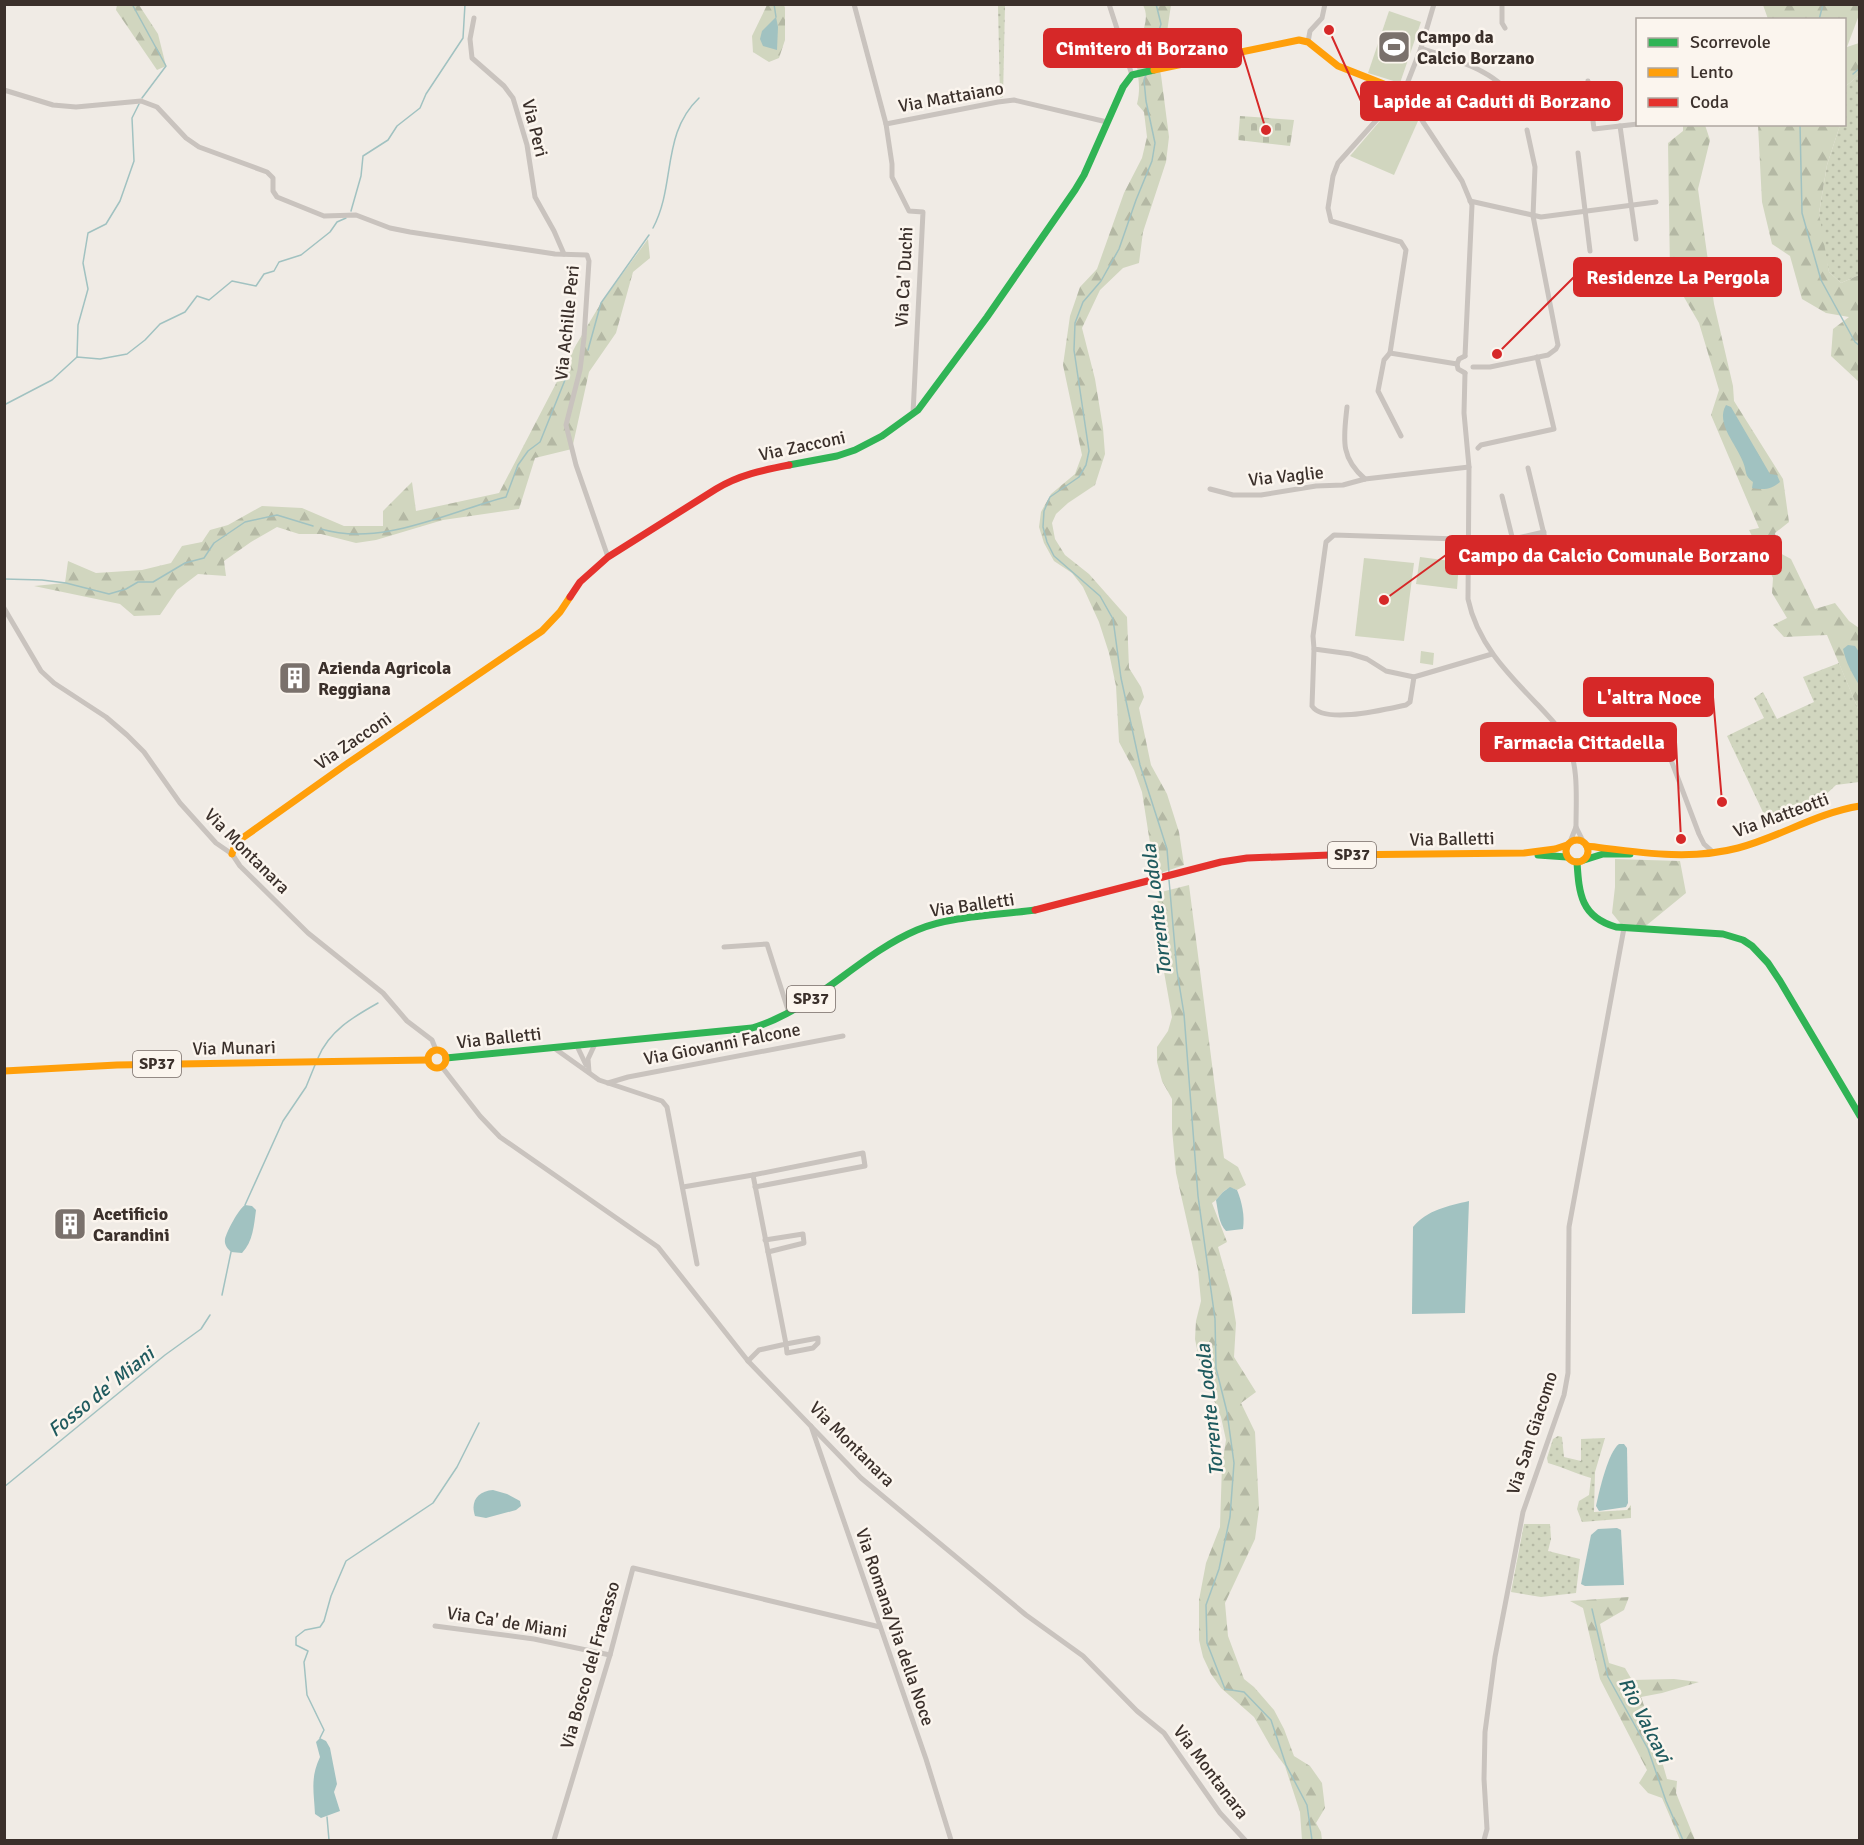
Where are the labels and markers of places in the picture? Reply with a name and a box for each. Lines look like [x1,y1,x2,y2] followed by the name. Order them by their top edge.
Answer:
[1417,26,1534,69] place label: Campo da Calcio Borzano
[1044,29,1241,67] callout: Cimitero di Borzano
[1376,29,1412,65] sports icon: Campo da Calcio Borzano
[1361,82,1622,120] callout: Lapide ai Caduti di Borzano
[1574,258,1781,296] callout: Residenze La Pergola
[1446,536,1781,574] callout: Campo da Calcio Comunale Borzano
[318,657,451,700] place label: Azienda Agricola Reggiana
[277,660,313,696] building icon: Azienda Agricola Reggiana
[1584,678,1713,716] callout: L'altra Noce
[1481,723,1676,761] callout: Farmacia Cittadella
[93,1203,170,1246] place label: Acetificio Carandini
[52,1206,88,1242] building icon: Acetificio Carandini

